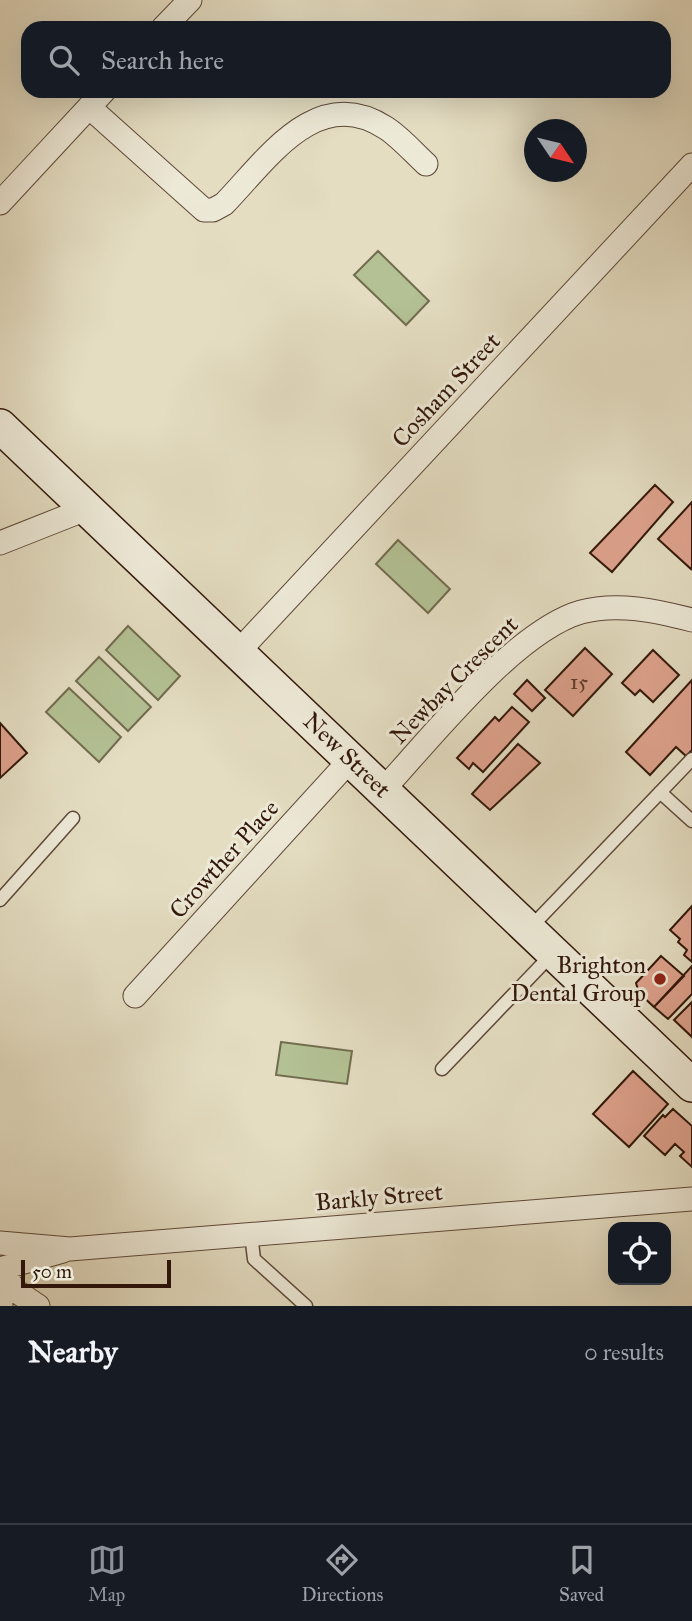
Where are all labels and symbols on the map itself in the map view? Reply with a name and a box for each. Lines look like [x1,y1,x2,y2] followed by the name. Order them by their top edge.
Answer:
[524,119,587,182] north arrow
[385,326,507,454] street label: Cosham Street
[384,609,525,750] street label: Newbay Crescent
[570,669,588,695] house number: 15
[297,706,398,805] street label: New Street
[163,793,285,925] street label: Crowther Place
[510,950,646,1008] place label: Brighton Dental Group
[652,971,668,987] marker: Brighton Dental Group
[314,1176,445,1218] street label: Barkly Street
[21,1257,172,1289] scale bar

